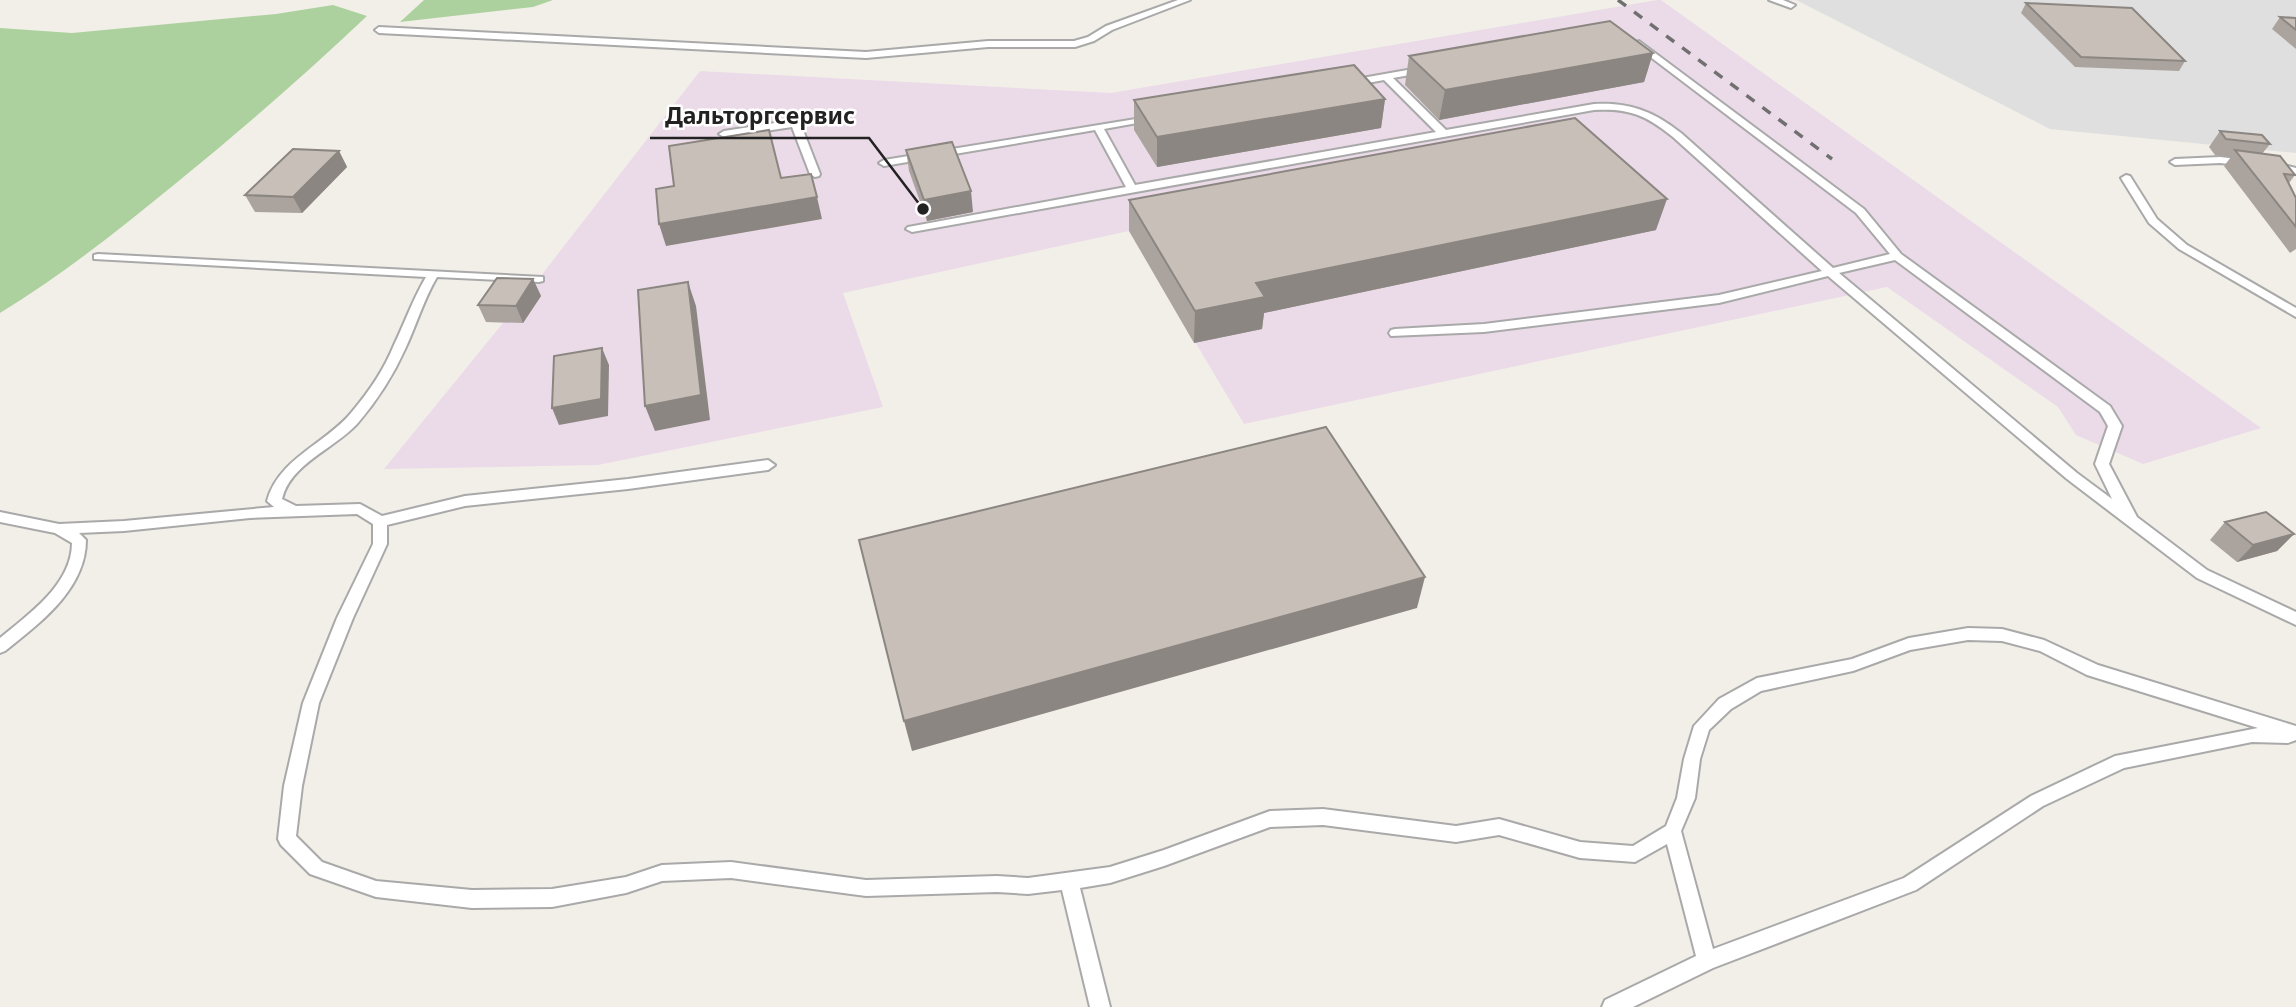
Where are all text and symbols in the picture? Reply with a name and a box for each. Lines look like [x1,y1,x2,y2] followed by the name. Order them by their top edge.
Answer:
[650,94,869,138] callout: Дальторгсервис
[665,99,855,131] text: Дальторгсервис

